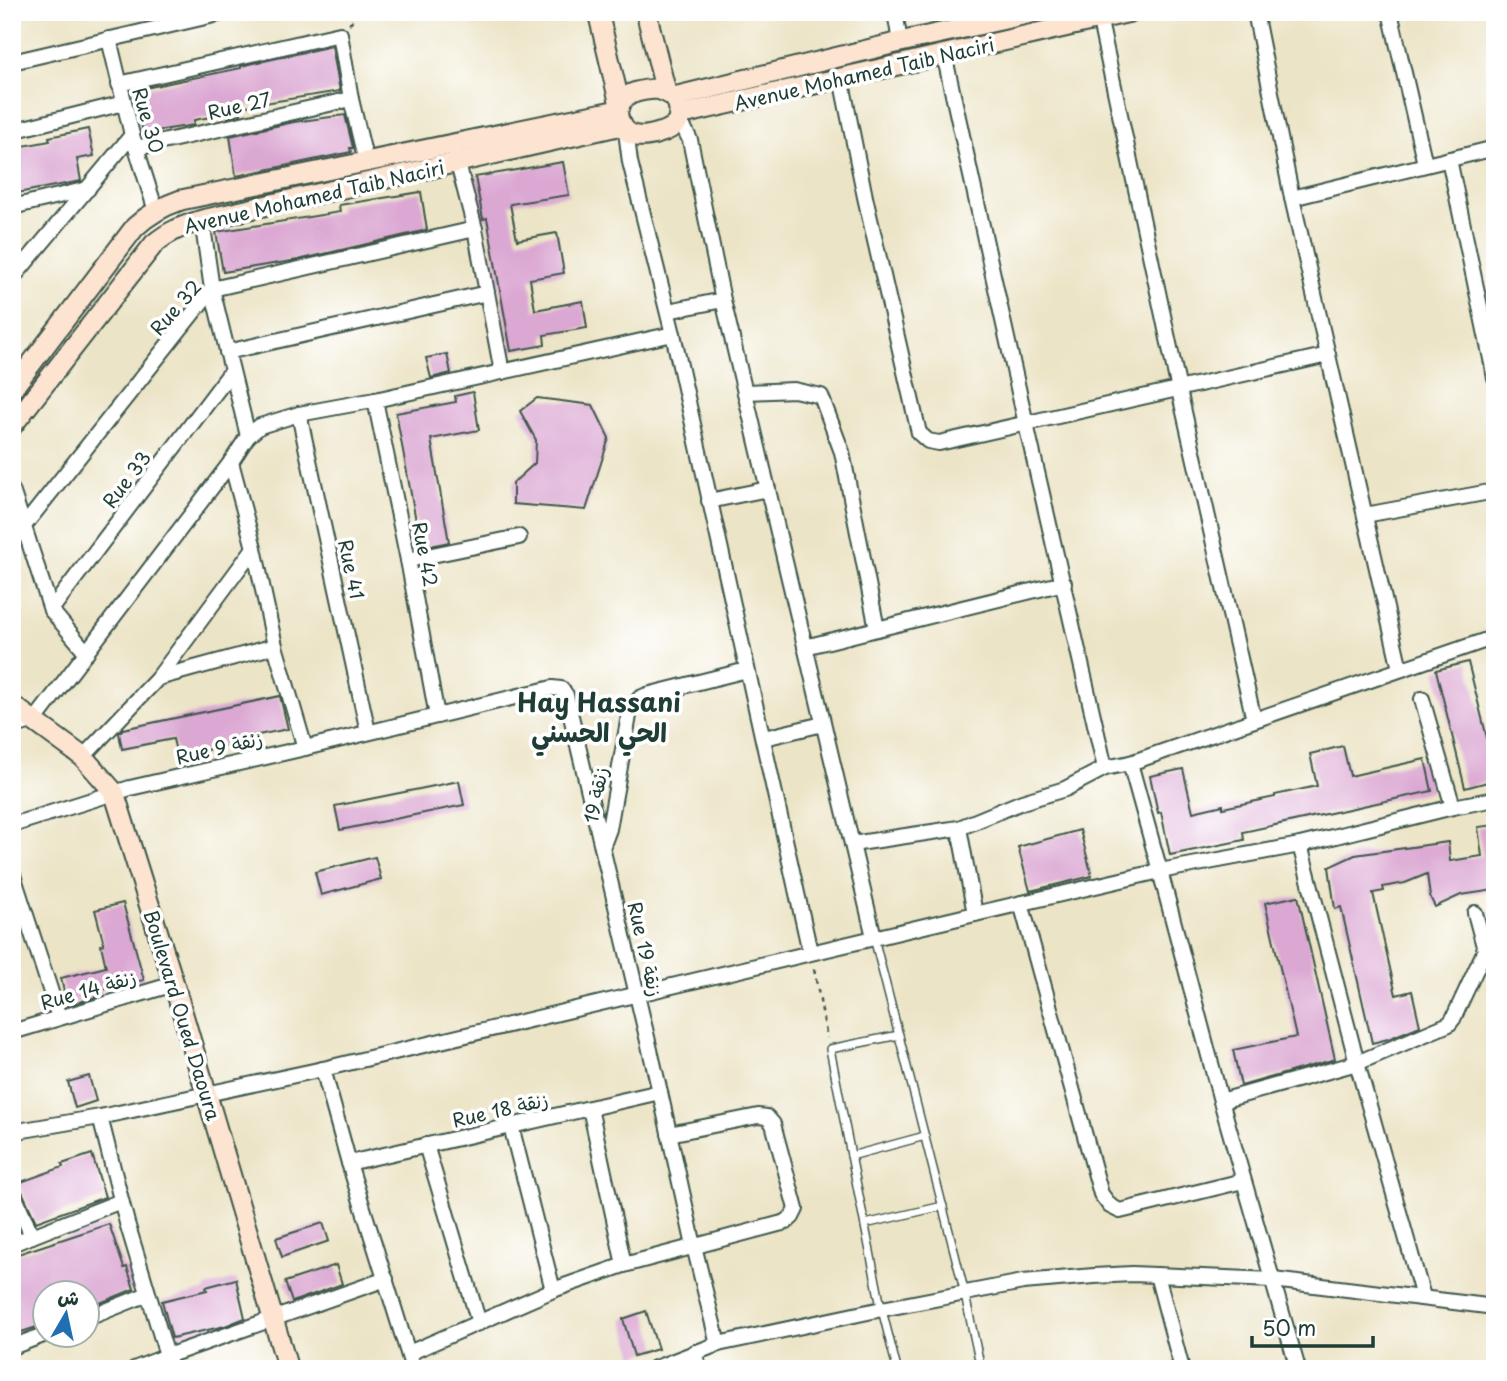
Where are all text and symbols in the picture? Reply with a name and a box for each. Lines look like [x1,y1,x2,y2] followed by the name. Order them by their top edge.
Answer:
[731,29,997,117] street label: Avenue Mohamed Taib Naciri
[126,84,172,156] street label: Rue 30
[205,84,274,126] street label: Rue 27
[181,152,447,240] street label: Avenue Mohamed Taib Naciri
[143,273,207,341] street label: Rue 32
[95,445,157,513] street label: Rue 33
[406,519,446,589] street label: Rue 42
[332,537,372,601] street label: Rue 41
[517,682,681,757] district label: Hay Hassani الحي الحسني
[173,723,265,771] street label: Rue 9 زنقة
[576,765,614,825] street label: 19 زنقة
[621,899,671,999] street label: Rue 19 زنقة
[138,906,228,1124] street label: Boulevard Oued Daoura
[37,962,139,1016] street label: Rue 14 زنقة
[449,1084,551,1134] street label: Rue 18 زنقة
[32,1280,102,1350] north arrow
[56,1281,81,1312] text: ش
[1252,1304,1372,1348] scale bar
[1262,1311,1316,1343] text: 50 m

